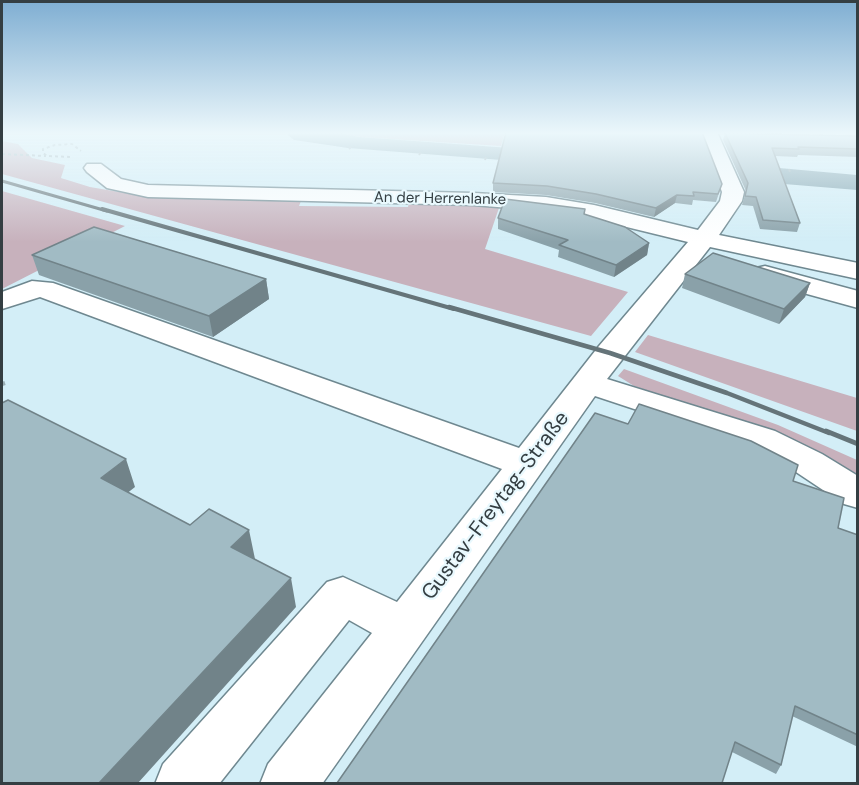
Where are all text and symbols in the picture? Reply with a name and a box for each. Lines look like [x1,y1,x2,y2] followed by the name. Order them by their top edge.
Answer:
[374,189,506,209] street label: An der Herrenlanke
[417,407,575,605] street label: Gustav-Freytag-Straße

